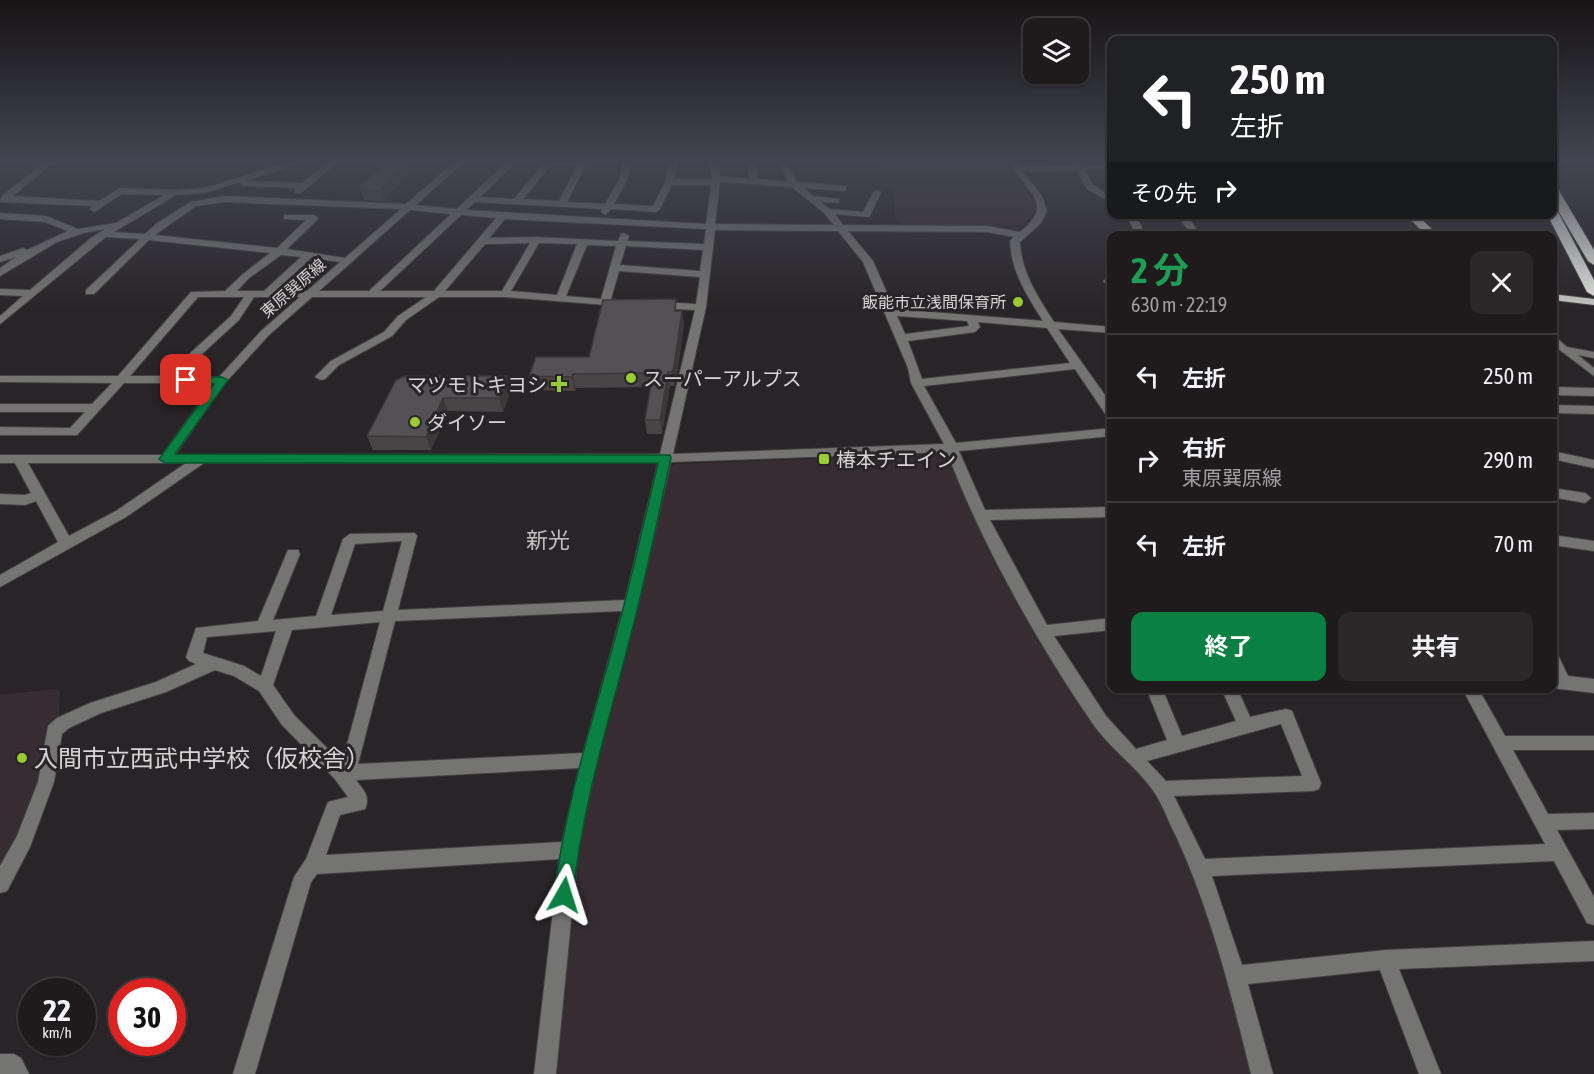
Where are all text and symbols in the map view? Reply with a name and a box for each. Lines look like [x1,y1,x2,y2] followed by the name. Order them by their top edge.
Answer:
[1023,18,1089,84] map controls
[1023,18,1089,84] button: layers
[1230,55,1325,103] text: 250 m
[1131,60,1209,138] icon: left
[1230,111,1284,142] text: 左折
[1209,174,1242,207] icon: right
[1131,180,1197,206] text: その先
[1131,249,1189,291] text: 2 分
[1470,251,1533,314] button: close
[257,255,329,321] street label: 東原巽原線
[862,293,1006,311] place label: 飯能市立浅間保育所
[1131,293,1227,316] text: 630 m · 22:19
[1011,295,1025,309] marker: 飯能市立浅間保育所
[160,354,211,405] pin
[1131,360,1164,393] icon: left
[169,363,202,396] icon: arrive
[1483,363,1533,389] text: 250 m
[1182,365,1226,391] text: 左折
[643,367,802,390] place label: スーパーアルプス
[624,371,638,385] marker: スーパーアルプス
[407,373,547,396] place label: マツモトキヨシ
[552,377,566,391] marker: マツモトキヨシ
[427,411,507,434] place label: ダイソー
[408,415,422,429] marker: ダイソー
[1182,435,1226,461] text: 右折
[1131,444,1164,477] icon: right
[1483,447,1533,473] text: 290 m
[836,448,956,471] place label: 椿本チエイン
[817,452,831,466] marker: 椿本チエイン
[1182,466,1282,489] text: 東原巽原線
[526,527,570,553] district label: 新光
[1131,528,1164,561] icon: left
[1493,531,1533,557] text: 70 m
[1182,533,1226,559] text: 左折
[1131,612,1326,681] button: 終了
[1338,612,1533,681] button: 共有
[34,745,370,772] place label: 入間市立西武中学校（仮校舎）
[15,751,29,765] marker: 入間市立西武中学校（仮校舎）
[532,863,596,927] position arrow
[108,978,186,1056] speed limit sign: 30
[43,993,71,1027] text: 22
[42,1024,72,1041] text: km/h

